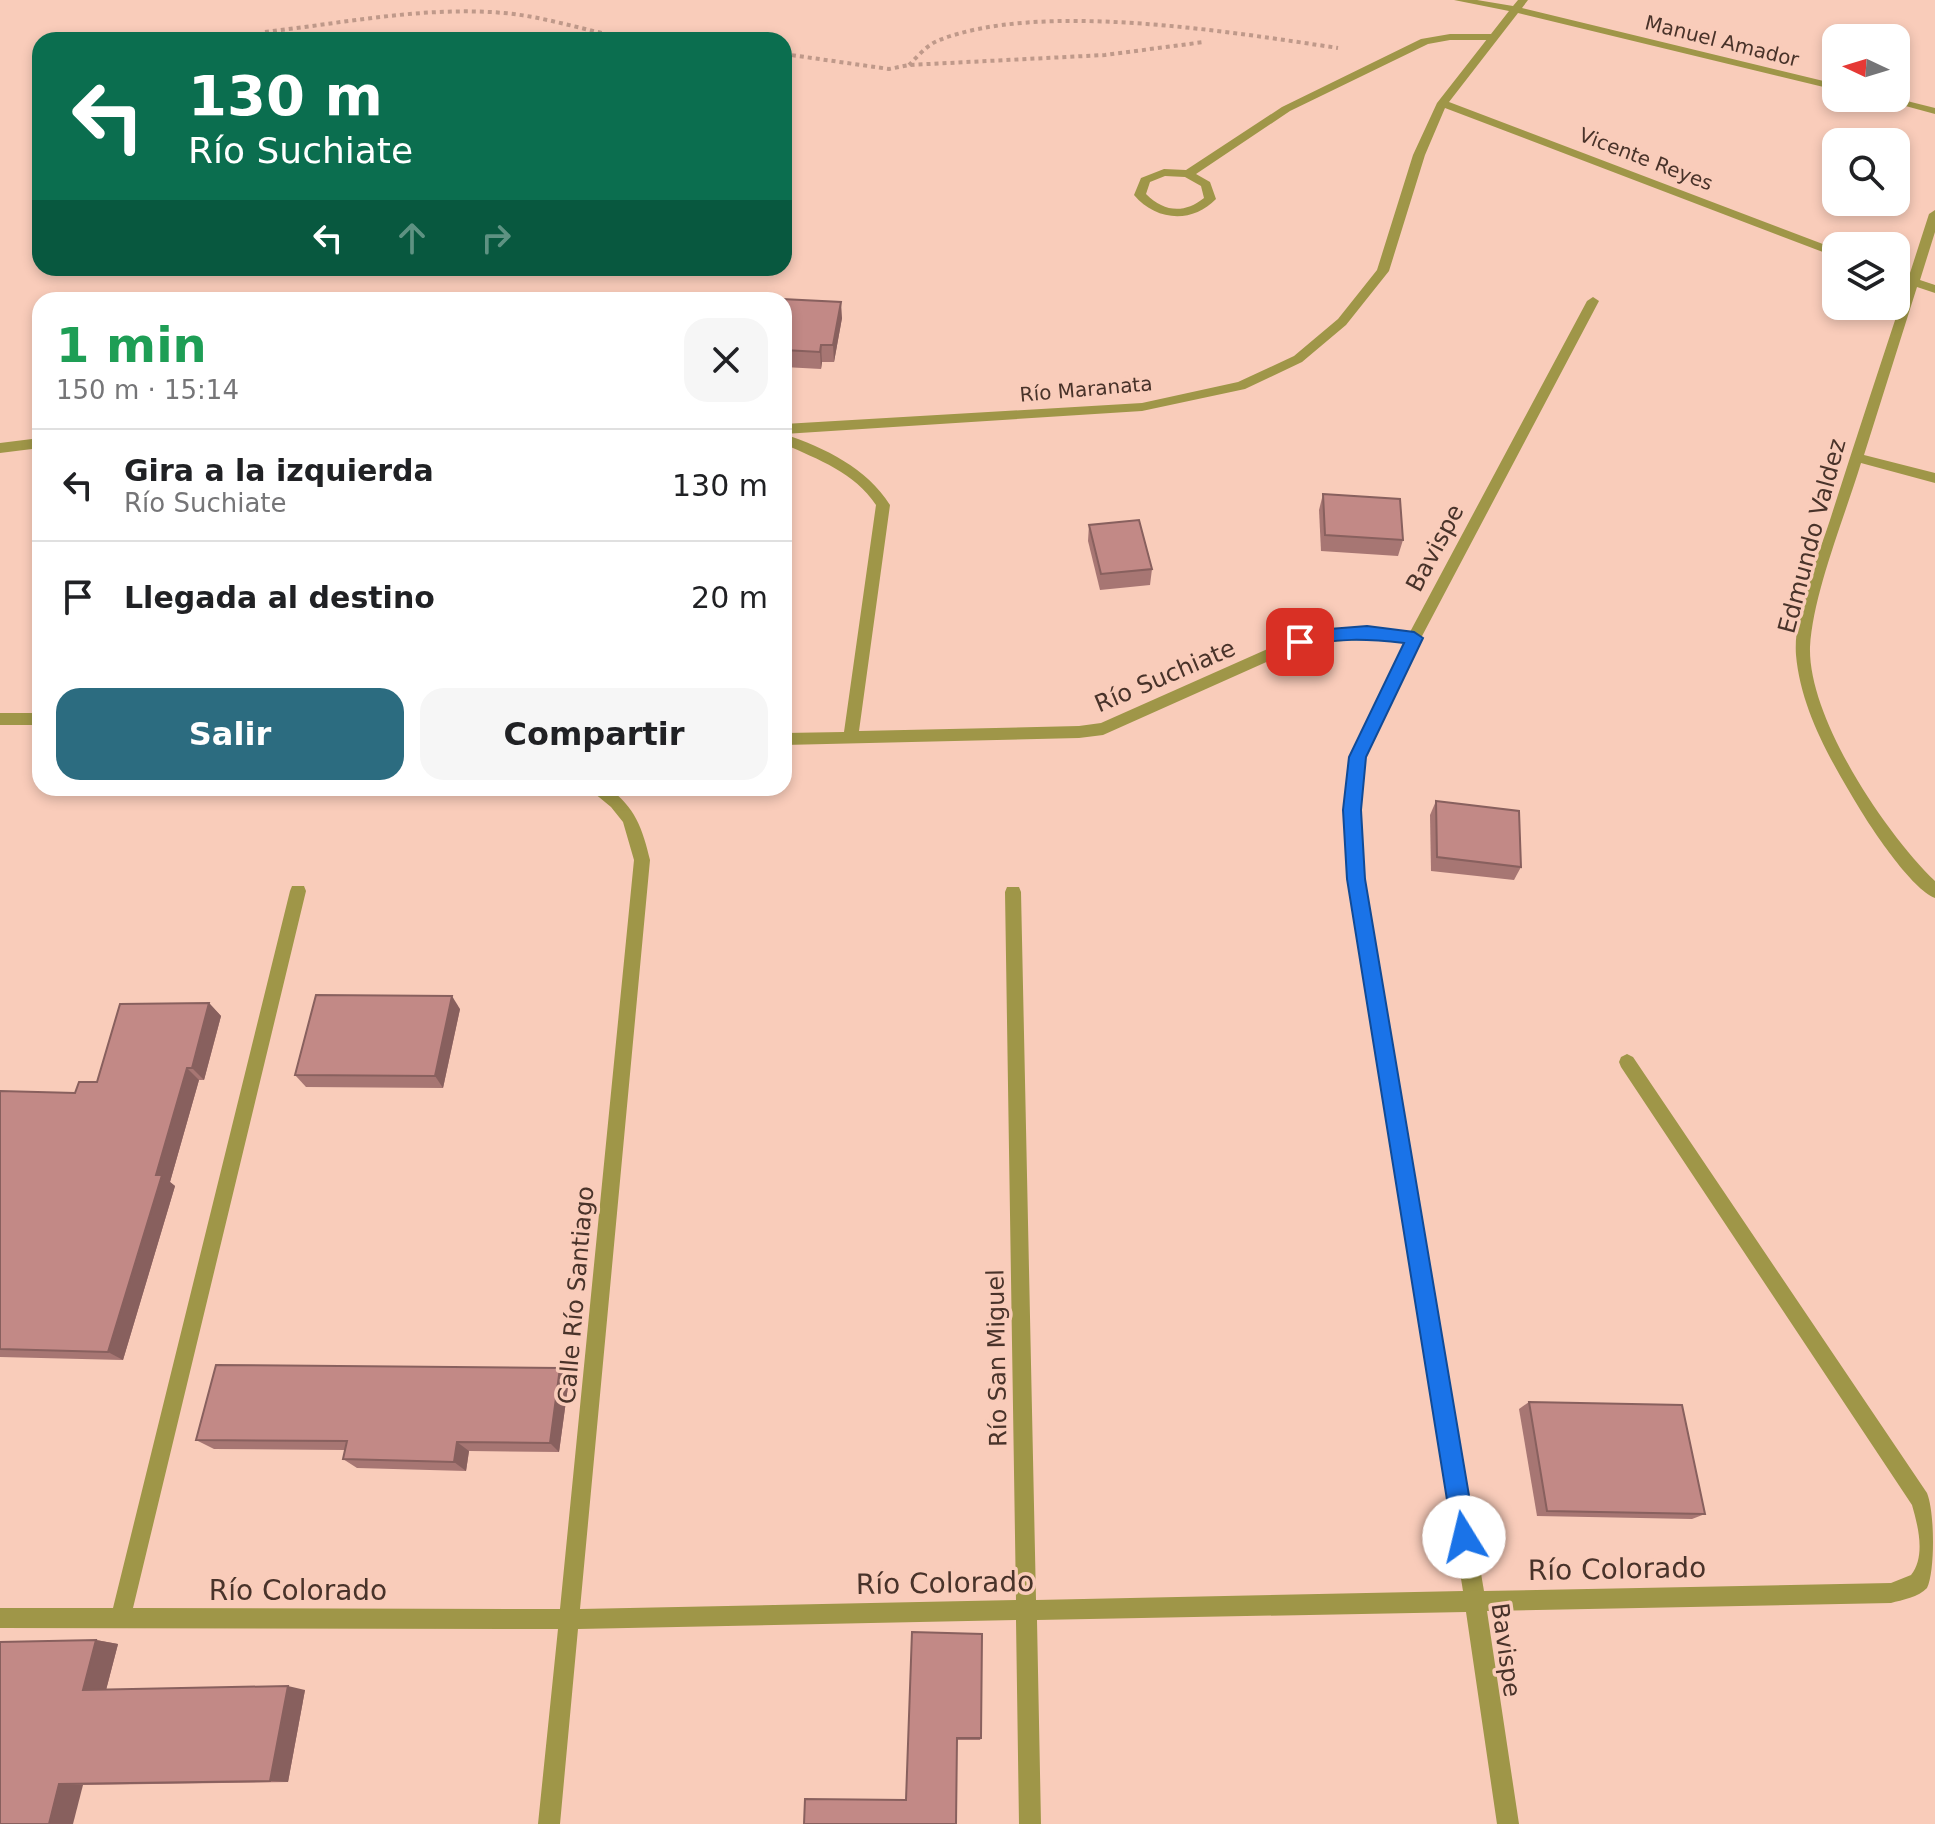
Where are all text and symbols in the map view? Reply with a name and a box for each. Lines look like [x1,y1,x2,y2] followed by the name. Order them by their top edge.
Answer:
[1643,10,1802,72] street label: Manuel Amador
[1822,24,1910,112] north arrow
[1822,24,1910,320] map controls
[188,63,383,128] text: 130 m
[56,64,160,168] icon: left
[1576,123,1716,195] street label: Vicente Reyes
[1822,128,1910,216] button: search
[188,130,413,171] text: Río Suchiate
[306,216,350,260] icon: left
[390,216,434,260] icon: ahead
[474,216,518,260] icon: right
[1822,232,1910,320] button: layers
[56,317,207,373] text: 1 min
[684,318,768,402] button: close
[1019,371,1153,407] street label: Río Maranata
[56,375,239,405] text: 150 m · 15:14
[1773,436,1851,636] street label: Edmundo Valdez
[124,453,434,488] text: Gira a la izquierda
[56,463,100,507] icon: left
[672,468,768,503] text: 130 m
[124,488,287,518] text: Río Suchiate
[1400,500,1470,596] street label: Bavispe
[56,575,100,619] icon: arrive
[124,580,435,615] text: Llegada al destino
[691,580,768,615] text: 20 m
[1266,608,1334,676] pin
[1278,620,1322,664] icon: arrive
[1090,634,1240,718] street label: Río Suchiate
[56,688,404,780] button: Salir
[420,688,768,780] button: Compartir
[553,1185,599,1405] street label: Calle Río Santiago
[981,1269,1013,1447] street label: Río San Miguel
[1422,1495,1506,1579] position arrow
[1528,1551,1706,1587] street label: Río Colorado
[856,1565,1034,1601] street label: Río Colorado
[209,1574,387,1607] street label: Río Colorado
[1486,1601,1526,1699] street label: Bavispe

